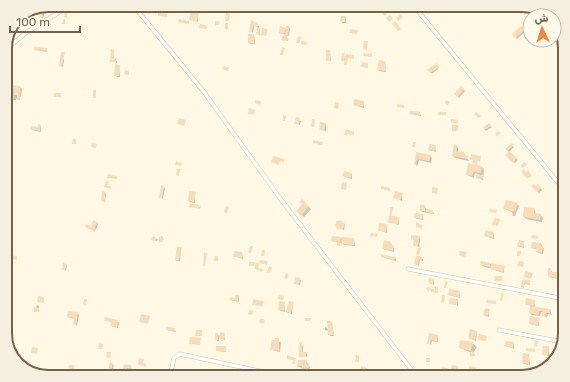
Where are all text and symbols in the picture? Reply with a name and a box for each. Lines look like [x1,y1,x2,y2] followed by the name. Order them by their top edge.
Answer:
[10,8,80,34] scale bar
[522,8,562,48] north arrow
[534,12,549,25] text: ش
[16,15,50,29] text: 100 m

